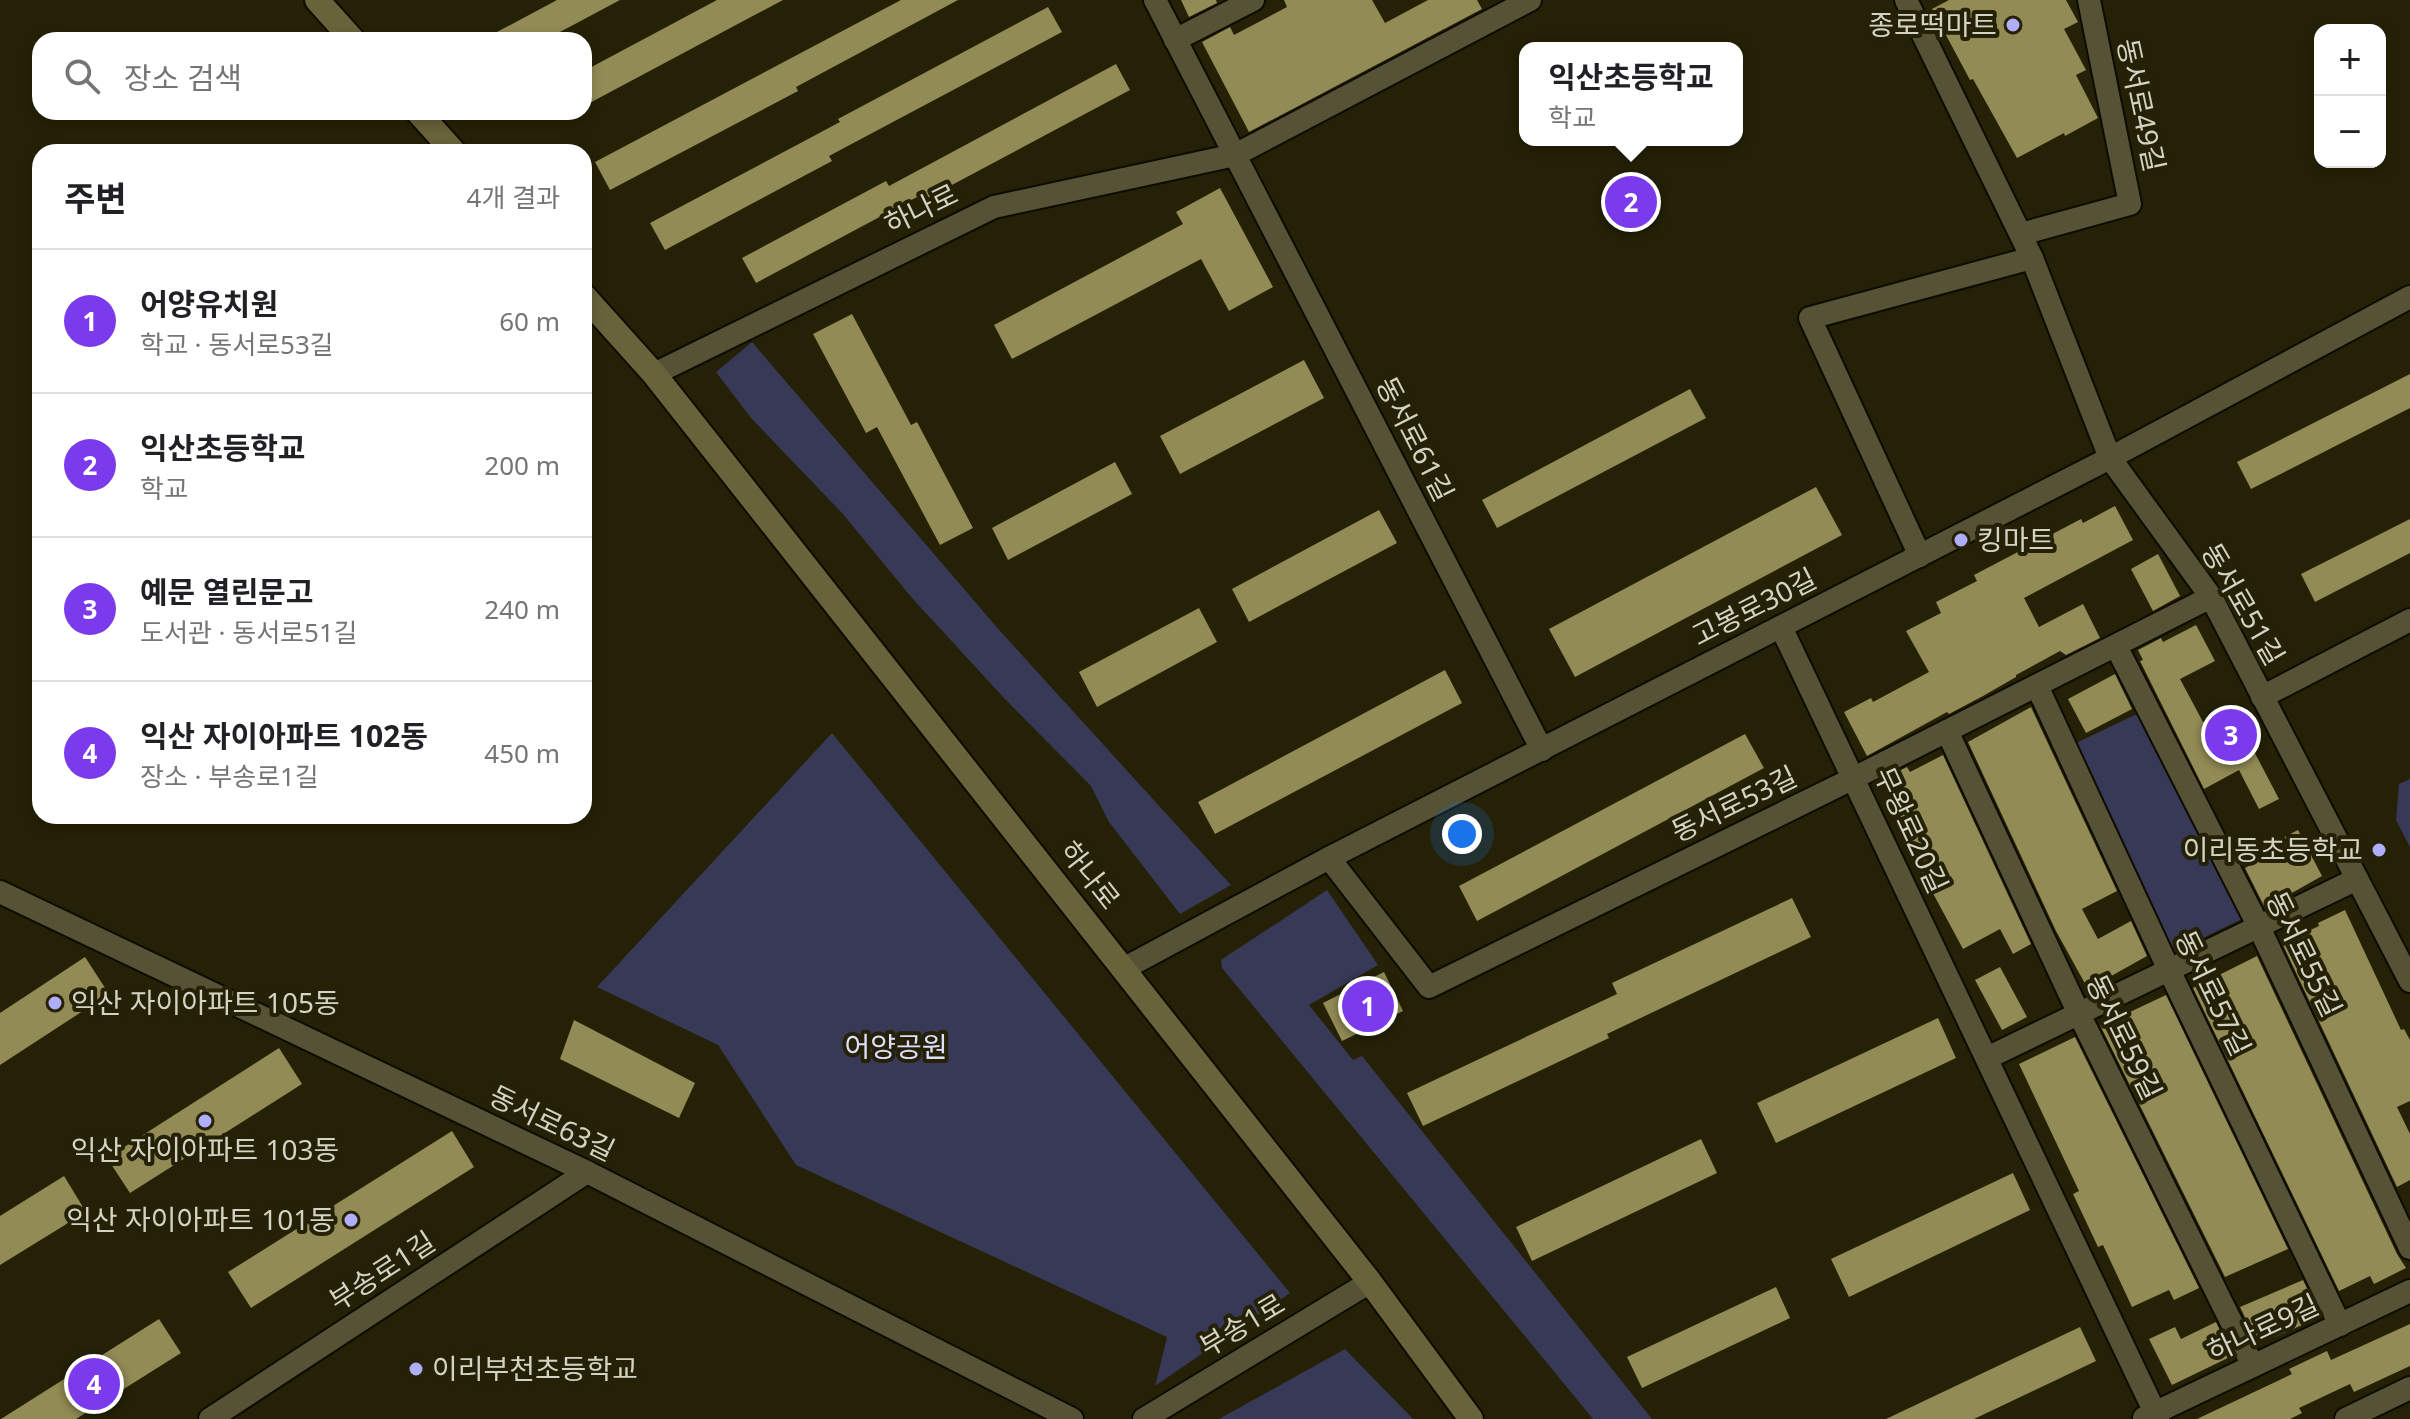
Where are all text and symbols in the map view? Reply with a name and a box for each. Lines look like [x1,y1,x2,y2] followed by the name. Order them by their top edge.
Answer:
[1868,5,1997,43] place label: 종로떡마트
[2004,16,2022,34] marker: 종로떡마트
[2314,24,2386,168] map controls
[2314,24,2386,96] button: +
[32,32,592,120] search box
[2109,35,2175,175] street label: 동서로49길
[1519,42,1743,146] popup
[60,54,104,98] icon: search
[1548,56,1714,97] text: 익산초등학교
[124,57,242,98] text: 장소 검색
[2314,96,2386,168] button: −
[1548,99,1596,135] text: 학교
[1605,172,1657,232] pin: 2
[878,174,964,242] street label: 하나로
[64,175,127,221] text: 주변
[467,179,560,215] text: 4개 결과
[140,283,278,324] text: 어양유치원
[83,303,97,339] text: 1
[499,303,560,339] text: 60 m
[140,326,334,362] text: 학교 · 동서로53길
[1368,370,1463,507] street label: 동서로61길
[140,427,306,468] text: 익산초등학교
[83,447,97,483] text: 2
[484,447,560,483] text: 200 m
[140,470,188,506] text: 학교
[1977,520,2054,558] place label: 킹마트
[1952,531,1970,549] marker: 킹마트
[2194,536,2294,671] street label: 동서로51길
[1685,559,1822,654] street label: 고봉로30길
[140,571,313,612] text: 예문 열린문고
[83,591,97,627] text: 3
[484,591,560,627] text: 240 m
[140,614,358,650] text: 도서관 · 동서로51길
[2205,705,2257,765] pin: 3
[140,715,428,756] text: 익산 자이아파트 102동
[83,735,97,771] text: 4
[484,735,560,771] text: 450 m
[1665,756,1803,850] street label: 동서로53길
[140,758,319,794] text: 장소 · 부송로1길
[1866,760,1958,899] street label: 무왕로20길
[1442,814,1482,854] your location
[2183,830,2363,868] place label: 이리동초등학교
[1052,832,1130,917] street label: 하나로
[2370,841,2388,859] marker: 이리동초등학교
[2258,885,2352,1023] street label: 동서로55길
[2167,924,2261,1062] street label: 동서로57길
[2078,968,2172,1106] street label: 동서로59길
[1342,976,1394,1036] pin: 1
[71,983,340,1021] place label: 익산 자이아파트 105동
[46,994,64,1012] marker: 익산 자이아파트 105동
[844,1027,948,1065] park label: 어양공원
[483,1075,621,1169] street label: 동서로63길
[196,1112,214,1130] marker: 익산 자이아파트 103동
[71,1130,339,1168] place label: 익산 자이아파트 103동
[66,1200,335,1238] place label: 익산 자이아파트 101동
[342,1211,360,1229] marker: 익산 자이아파트 101동
[321,1222,442,1319] street label: 부송로1길
[1192,1284,1291,1364] street label: 부송1로
[2201,1285,2325,1369] street label: 하나로9길
[432,1349,638,1387] place label: 이리부천초등학교
[68,1354,120,1414] pin: 4
[407,1360,425,1378] marker: 이리부천초등학교

